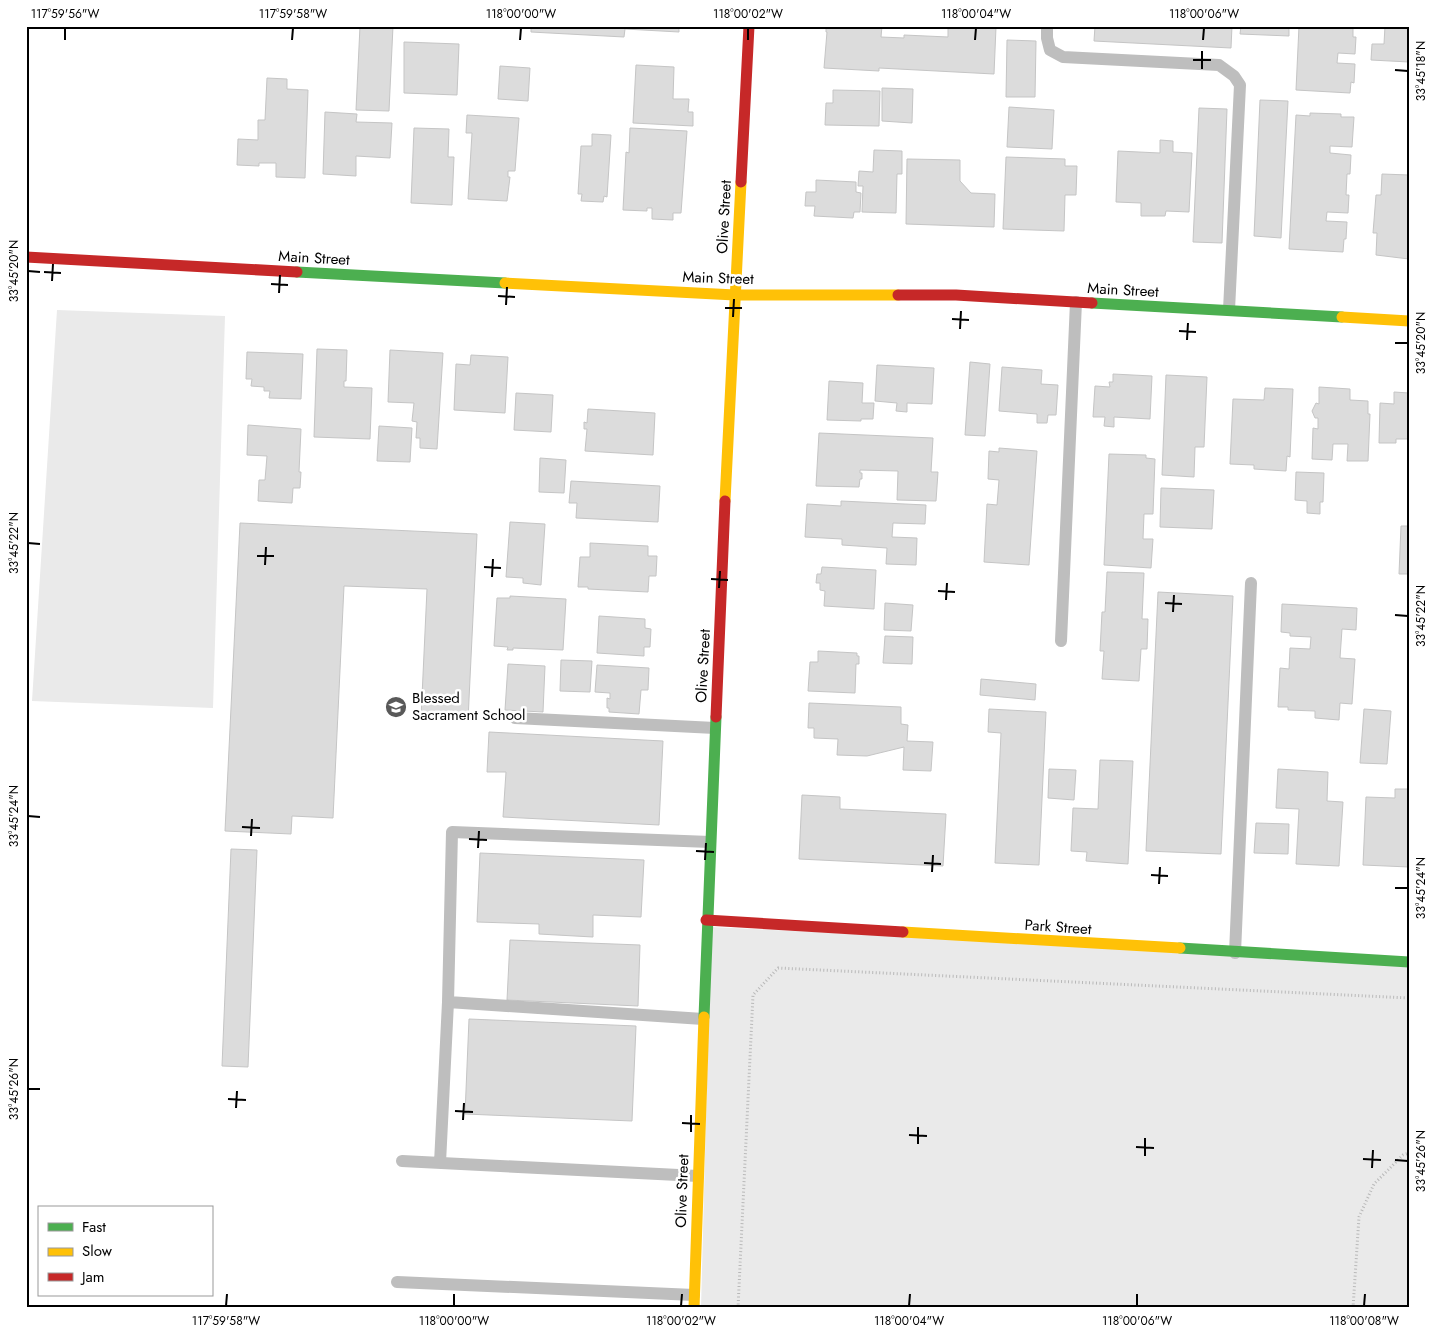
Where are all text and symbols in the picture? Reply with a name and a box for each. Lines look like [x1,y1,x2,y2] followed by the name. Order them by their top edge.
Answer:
[31,5,99,23] text: 117°59'56"W
[259,5,327,23] text: 117°59'58"W
[486,5,556,23] text: 118°00'00"W
[713,5,783,23] text: 118°00'02"W
[941,5,1011,23] text: 118°00'04"W
[1169,5,1239,23] text: 118°00'06"W
[1412,41,1430,101] text: 33°45'18"N
[711,179,737,254] street label: Olive Street
[5,240,23,302] text: 33°45'20"N
[278,245,351,271] street label: Main Street
[682,266,754,290] street label: Main Street
[1087,277,1160,303] street label: Main Street
[1412,312,1430,374] text: 33°45'20"N
[5,512,23,574] text: 33°45'22"N
[1412,585,1430,647] text: 33°45'22"N
[690,628,716,703] street label: Olive Street
[412,687,525,726] place label: Blessed Sacrament School
[384,695,408,719] school or university icon: Blessed Sacrament School
[5,785,23,847] text: 33°45'24"N
[1412,857,1430,919] text: 33°45'24"N
[1024,914,1093,940] street label: Park Street
[5,1058,23,1120] text: 33°45'26"N
[1412,1130,1430,1192] text: 33°45'26"N
[670,1153,694,1228] street label: Olive Street
[38,1206,212,1296] legend
[82,1216,106,1238] text: Fast
[82,1240,113,1262] text: Slow
[80,1266,105,1288] text: Jam
[192,1312,260,1330] text: 117°59'58"W
[419,1312,489,1330] text: 118°00'00"W
[646,1312,716,1330] text: 118°00'02"W
[874,1312,944,1330] text: 118°00'04"W
[1102,1312,1172,1330] text: 118°00'06"W
[1329,1312,1399,1330] text: 118°00'08"W

